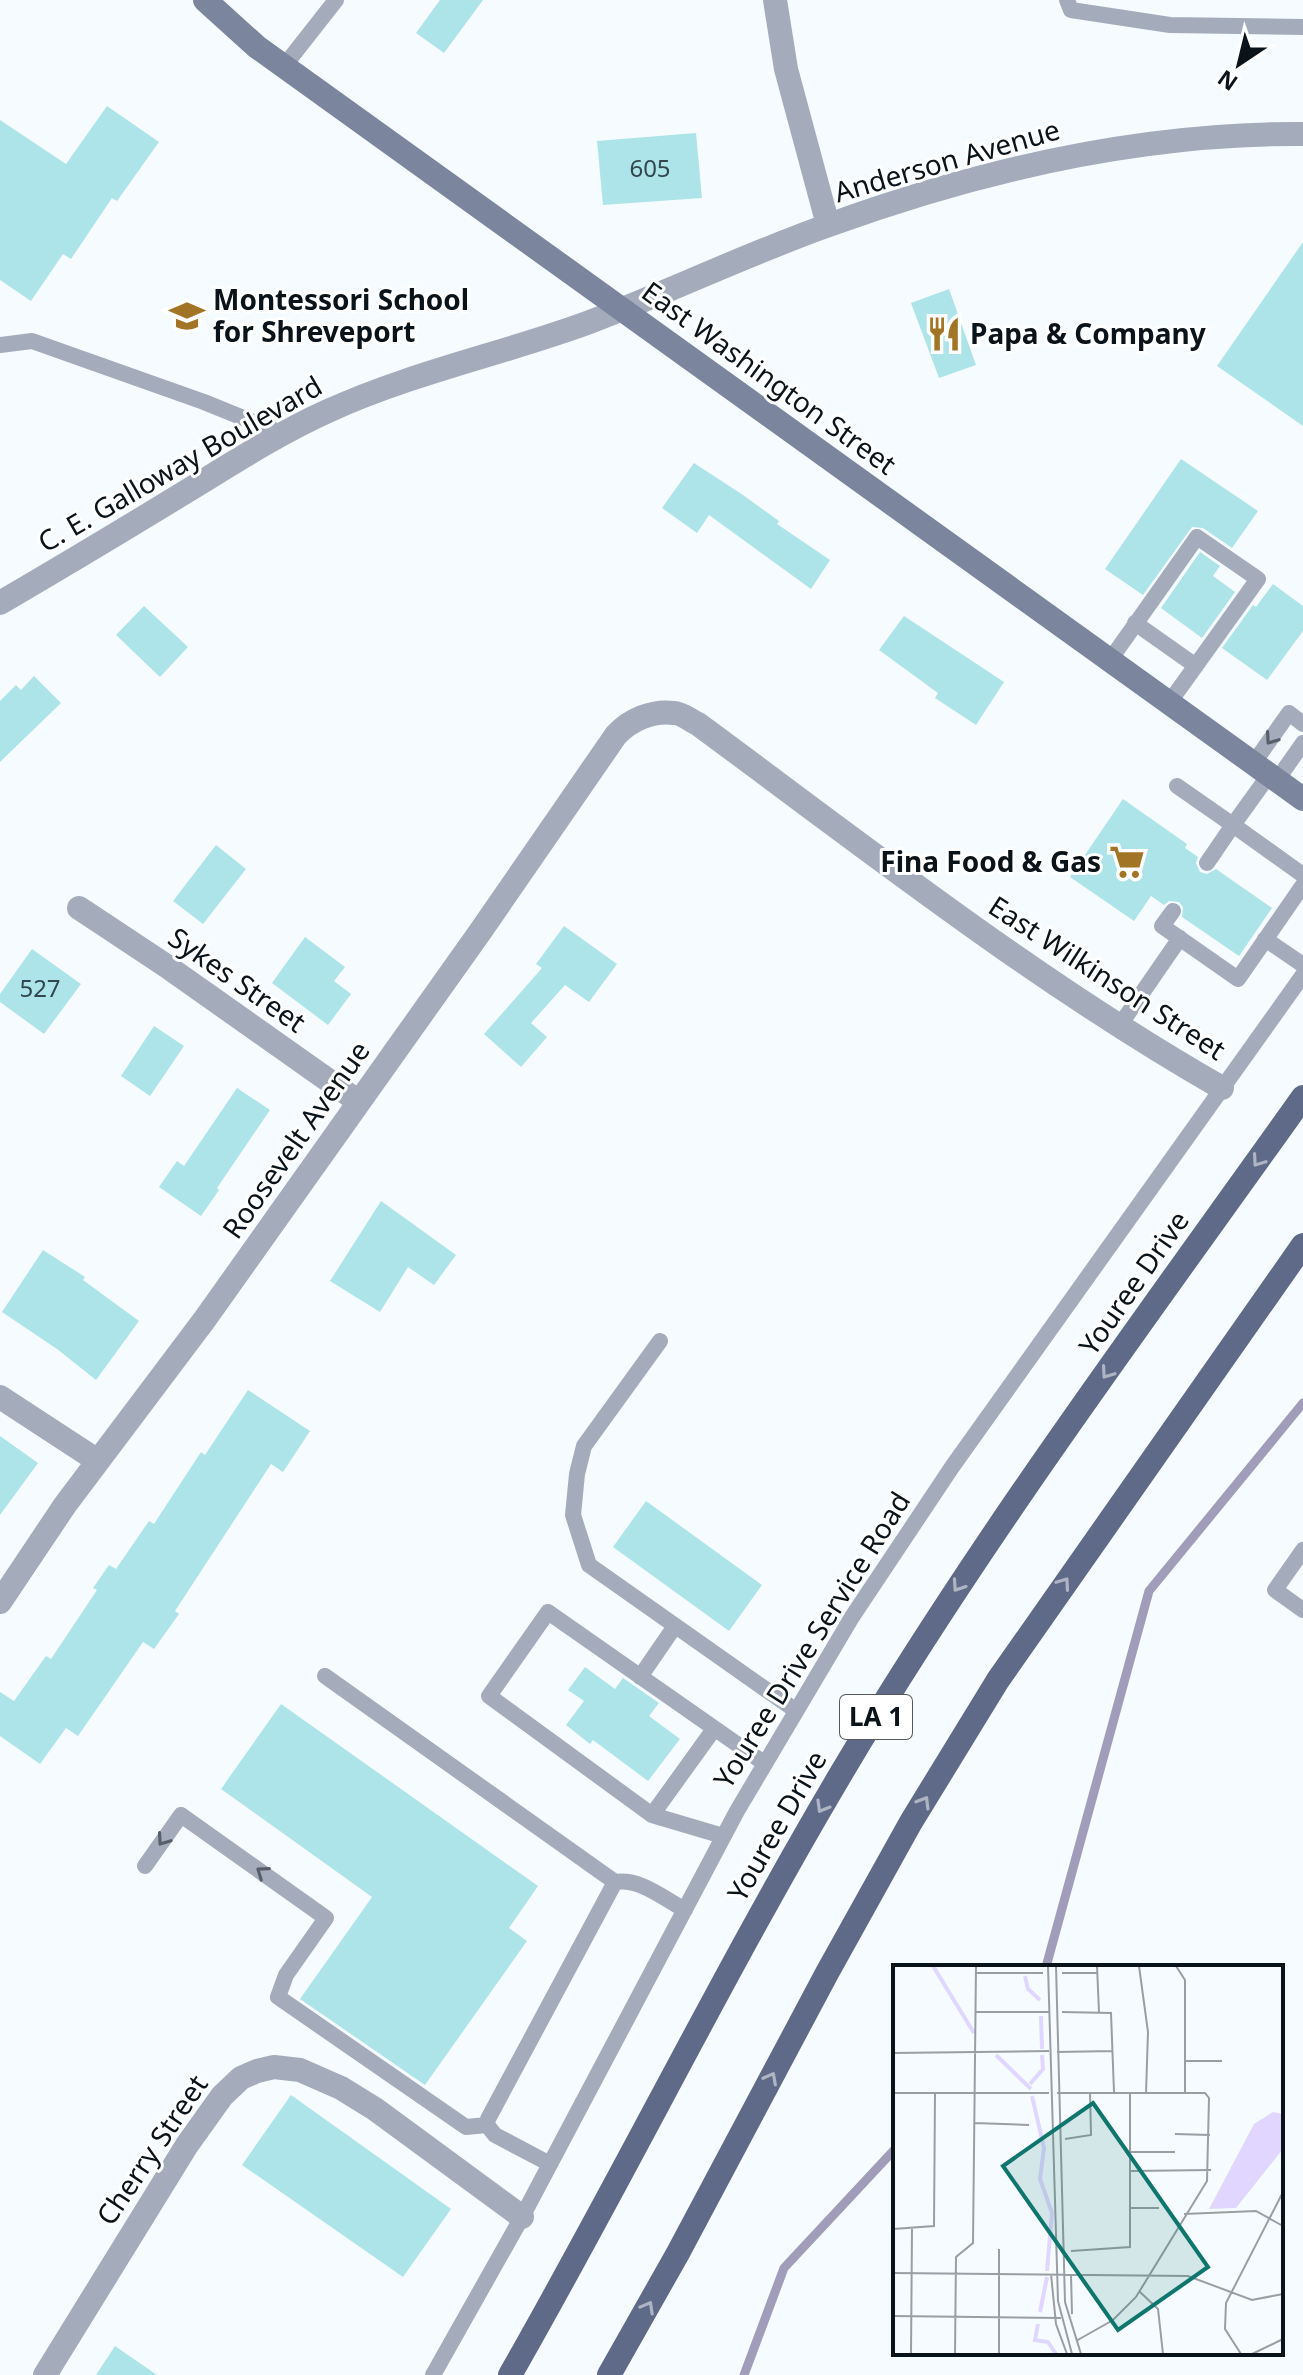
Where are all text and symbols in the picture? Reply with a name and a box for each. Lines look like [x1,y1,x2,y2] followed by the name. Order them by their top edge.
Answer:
[1199,24,1279,104] north arrow
[1211,64,1243,99] text: N
[829,110,1064,210] street label: Anderson Avenue
[629,151,671,184] house number: 605
[635,272,904,482] street label: East Washington Street
[213,280,469,350] place label: Montessori School for Shreveport
[168,297,206,335] school or university icon: Montessori School for Shreveport
[970,314,1206,352] place label: Papa & Company
[925,315,963,353] restaurant icon: Papa & Company
[31,366,328,560] street label: C. E. Galloway Boulevard
[1266,730,1281,744] one-way arrow
[880,842,1101,880] place label: Fina Food & Gas
[1108,843,1146,881] supermarket icon: Fina Food & Gas
[982,886,1233,1068] street label: East Wilkinson Street
[161,918,314,1040] street label: Sykes Street
[19,971,61,1004] house number: 527
[213,1033,378,1246] street label: Roosevelt Avenue
[1253,1152,1268,1166] one-way arrow
[1069,1203,1197,1362] street label: Youree Drive
[1102,1364,1117,1378] one-way arrow
[704,1484,918,1795] street label: Youree Drive Service Road
[953,1577,968,1592] one-way arrow
[1054,1577,1069,1591] one-way arrow
[840,1695,912,1739] road number: LA 1
[718,1743,835,1908] street label: Youree Drive
[914,1796,930,1811] one-way arrow
[816,1798,832,1813] one-way arrow
[158,1832,173,1846] one-way arrow
[256,1868,271,1882] one-way arrow
[893,1965,1283,2355] inset map
[87,2067,215,2232] street label: Cherry Street
[761,2072,776,2086] one-way arrow
[638,2301,653,2315] one-way arrow

